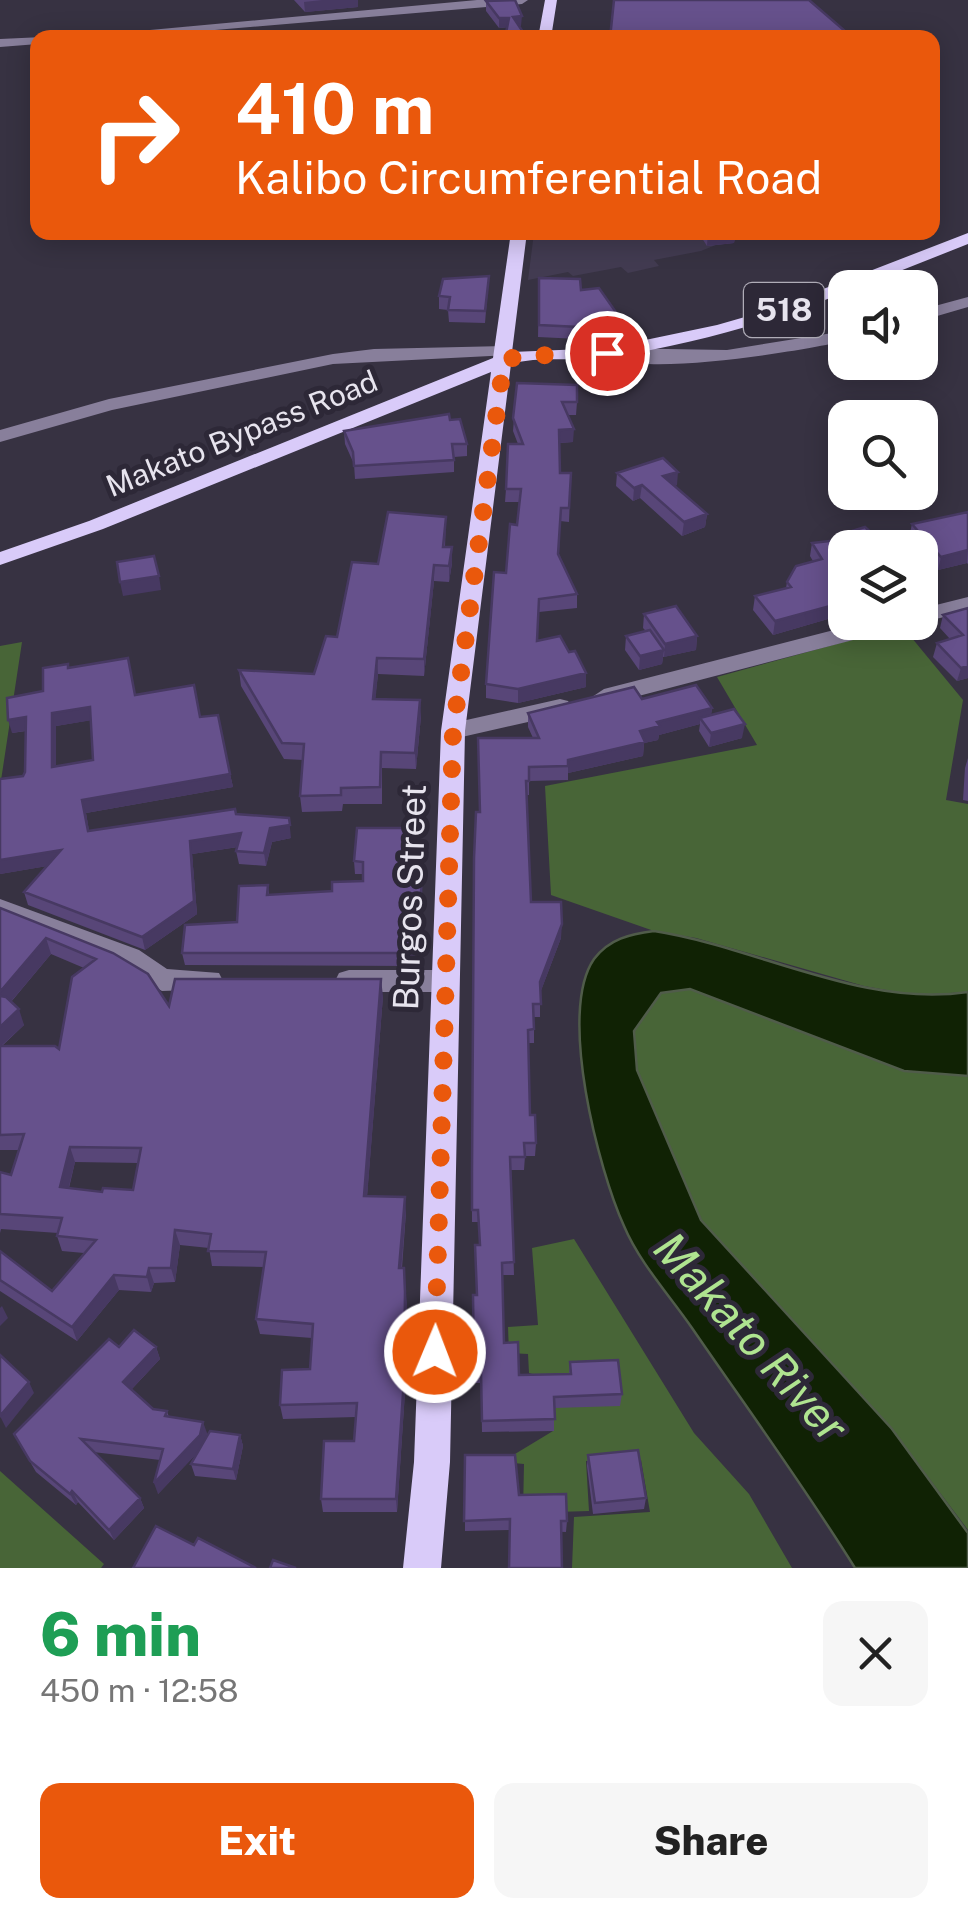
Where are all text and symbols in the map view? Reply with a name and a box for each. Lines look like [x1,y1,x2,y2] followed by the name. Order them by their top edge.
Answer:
[235,67,434,150] text: 410 m
[70,70,200,200] icon: right
[235,151,822,204] text: Kalibo Circumferential Road
[828,270,938,640] map controls
[828,270,938,380] button: sound
[744,283,824,337] road number: 518
[565,311,650,396] pin
[580,326,635,381] icon: arrive
[101,362,383,504] street label: Makato Bypass Road
[828,400,938,510] button: search
[828,530,938,640] button: layers
[385,783,434,1011] street label: Burgos Street
[644,1221,860,1453] water label: Makato River
[383,1300,487,1404] position arrow
[40,1599,201,1670] text: 6 min
[823,1601,928,1706] button: close
[40,1672,239,1709] text: 450 m · 12:58
[40,1783,474,1898] button: Exit
[494,1783,928,1898] button: Share

